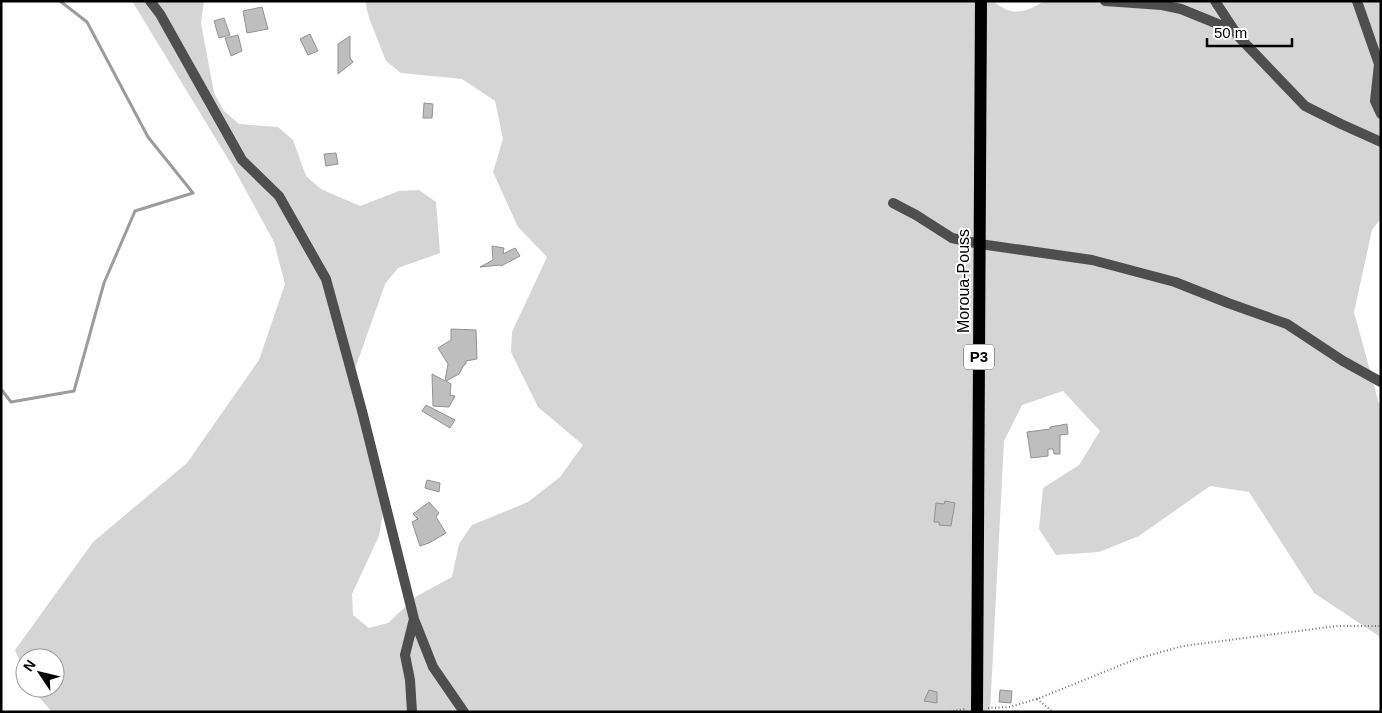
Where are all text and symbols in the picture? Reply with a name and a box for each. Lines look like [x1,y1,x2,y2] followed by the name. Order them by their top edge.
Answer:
[1207,15,1292,47] scale bar
[1214,24,1247,41] text: 50 m
[955,229,972,333] street label: Moroua-Pouss
[964,344,994,370] road number: P3
[15,648,65,698] north arrow
[20,657,39,674] text: N

